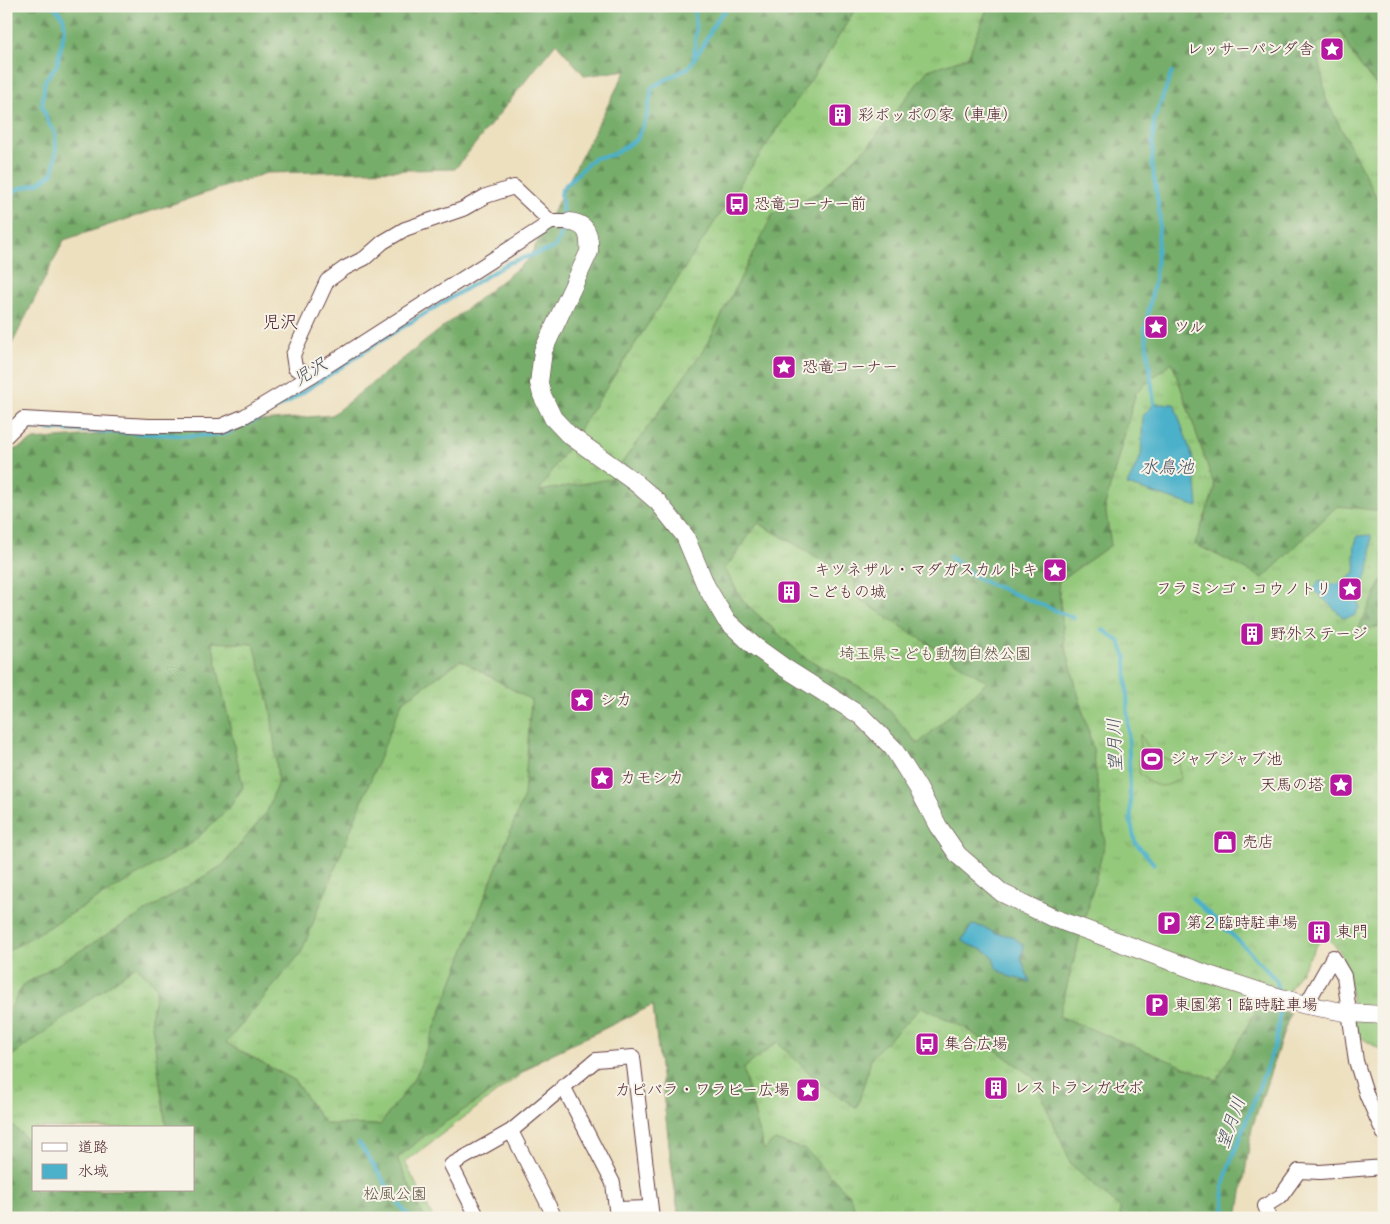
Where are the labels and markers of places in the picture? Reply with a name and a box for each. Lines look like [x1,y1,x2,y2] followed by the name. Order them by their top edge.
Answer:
[1319,36,1345,62] place icon: レッサーパンダ舎
[1187,38,1314,60] place label: レッサーパンダ舎
[827,102,853,128] building icon: 彩ポッポの家（車庫）
[858,104,1018,126] place label: 彩ポッポの家（車庫）
[724,191,750,217] bus stop icon: 恐竜コーナー前
[754,193,866,215] place label: 恐竜コーナー前
[1143,314,1169,340] place icon: ツル
[1174,316,1205,338] place label: ツル
[771,354,797,380] place icon: 恐竜コーナー
[802,356,898,378] place label: 恐竜コーナー
[1042,557,1068,583] place icon: キツネザル・マダガスカルトキ
[814,559,1038,581] place label: キツネザル・マダガスカルトキ
[1337,576,1363,602] place icon: フラミンゴ・コウノトリ
[1156,578,1332,600] place label: フラミンゴ・コウノトリ
[776,579,802,605] building icon: こどもの城
[806,581,886,603] place label: こどもの城
[1239,621,1265,647] building icon: 野外ステージ
[1270,623,1367,645] place label: 野外ステージ
[569,687,595,713] place icon: シカ
[600,689,632,711] place label: シカ
[1139,746,1165,772] sports icon: ジャブジャブ池
[1170,748,1282,770] place label: ジャブジャブ池
[589,765,615,791] place icon: カモシカ
[620,767,684,789] place label: カモシカ
[1328,772,1354,798] place icon: 天馬の塔
[1260,774,1324,796] place label: 天馬の塔
[1212,829,1238,855] shop icon: 売店
[1242,831,1274,853] place label: 売店
[1156,910,1182,936] parking icon: 第２臨時駐車場
[1186,912,1298,934] place label: 第２臨時駐車場
[1306,919,1332,945] building icon: 東門
[1336,921,1368,943] place label: 東門
[1144,992,1170,1018] parking icon: 東園第１臨時駐車場
[1174,994,1318,1016] place label: 東園第１臨時駐車場
[914,1031,940,1057] bus stop icon: 集合広場
[944,1033,1008,1055] place label: 集合広場
[983,1075,1009,1101] building icon: レストランガゼボ
[795,1077,821,1103] place icon: カピバラ・ワラビー広場
[1014,1077,1143,1099] place label: レストランガゼボ
[615,1079,790,1101] place label: カピバラ・ワラビー広場

